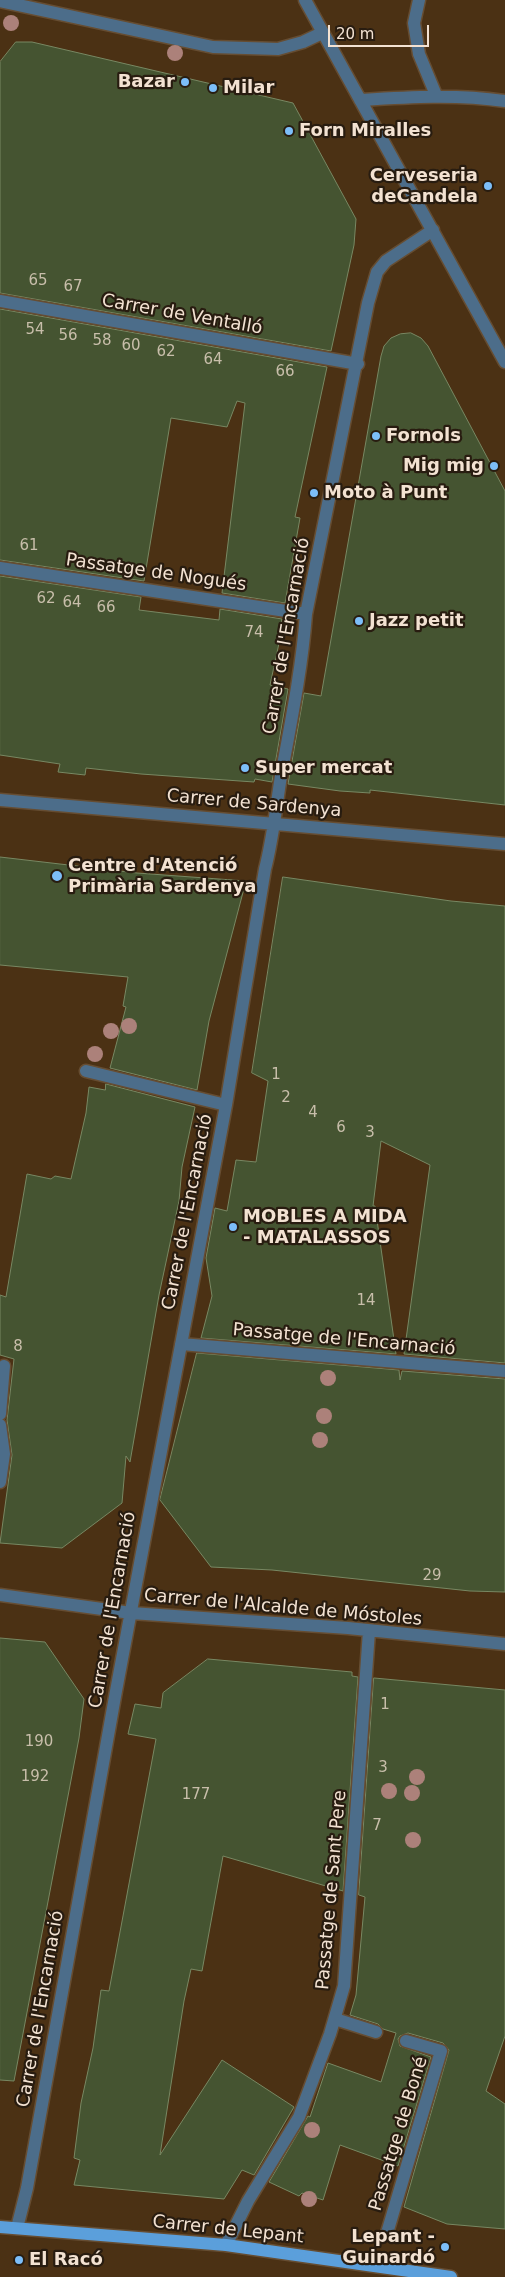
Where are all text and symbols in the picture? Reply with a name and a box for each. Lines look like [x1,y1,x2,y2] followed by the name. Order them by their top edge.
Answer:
[330,15,431,47] scale bar
[336,25,374,43] text: 20 m
[118,71,175,93] place label: Bazar
[179,76,191,88] marker: Bazar
[223,77,274,99] place label: Milar
[207,82,219,94] marker: Milar
[299,120,431,142] place label: Forn Miralles
[283,125,295,137] marker: Forn Miralles
[370,165,478,208] place label: Cerveseria deCandela
[482,180,494,192] marker: Cerveseria deCandela
[28,272,48,290] house number: 65
[63,278,83,296] house number: 67
[100,290,264,340] street label: Carrer de Ventalló
[25,321,45,339] house number: 54
[58,327,78,345] house number: 56
[92,332,112,350] house number: 58
[121,337,141,355] house number: 60
[156,343,176,361] house number: 62
[203,351,223,369] house number: 64
[275,363,295,381] house number: 66
[386,425,461,447] place label: Fornols
[370,430,382,442] marker: Fornols
[403,455,484,477] place label: Mig mig
[488,460,500,472] marker: Mig mig
[324,482,447,504] place label: Moto à Punt
[308,487,320,499] marker: Moto à Punt
[259,536,315,736] street label: Carrer de l'Encarnació
[19,537,39,555] house number: 61
[64,550,248,596] street label: Passatge de Nogués
[36,590,56,608] house number: 62
[62,594,82,612] house number: 64
[96,599,116,617] house number: 66
[369,610,464,632] place label: Jazz petit
[353,615,365,627] marker: Jazz petit
[244,624,264,642] house number: 74
[255,757,392,779] place label: Super mercat
[239,762,251,774] marker: Super mercat
[166,786,342,822] street label: Carrer de Sardenya
[68,855,256,898] place label: Centre d'Atenció Primària Sardenya
[50,869,64,883] marker: Centre d'Atenció Primària Sardenya
[271,1066,281,1084] house number: 1
[281,1089,291,1107] house number: 2
[308,1104,318,1122] house number: 4
[158,1112,218,1312] street label: Carrer de l'Encarnació
[336,1119,346,1137] house number: 6
[365,1124,375,1142] house number: 3
[243,1206,407,1248] place label: MOBLES A MIDA - MATALASSOS
[227,1221,239,1233] marker: MOBLES A MIDA - MATALASSOS
[356,1292,376,1310] house number: 14
[232,1320,456,1360] street label: Passatge de l'Encarnació
[13,1338,23,1356] house number: 8
[85,1510,141,1710] street label: Carrer de l'Encarnació
[422,1567,442,1585] house number: 29
[143,1585,423,1631] street label: Carrer de l'Alcalde de Móstoles
[380,1696,390,1714] house number: 1
[25,1733,53,1751] house number: 190
[378,1759,388,1777] house number: 3
[21,1768,49,1786] house number: 192
[182,1786,210,1804] house number: 177
[313,1789,351,1991] street label: Passatge de Sant Pere
[372,1817,382,1835] house number: 7
[13,1909,69,2109] street label: Carrer de l'Encarnació
[365,2054,433,2214] street label: Passatge de Boné
[151,2211,305,2249] street label: Carrer de Lepant
[342,2226,435,2268] place label: Lepant - Guinardó
[439,2241,451,2253] marker: Lepant - Guinardó
[29,2249,103,2271] place label: El Racó
[13,2254,25,2266] marker: El Racó

